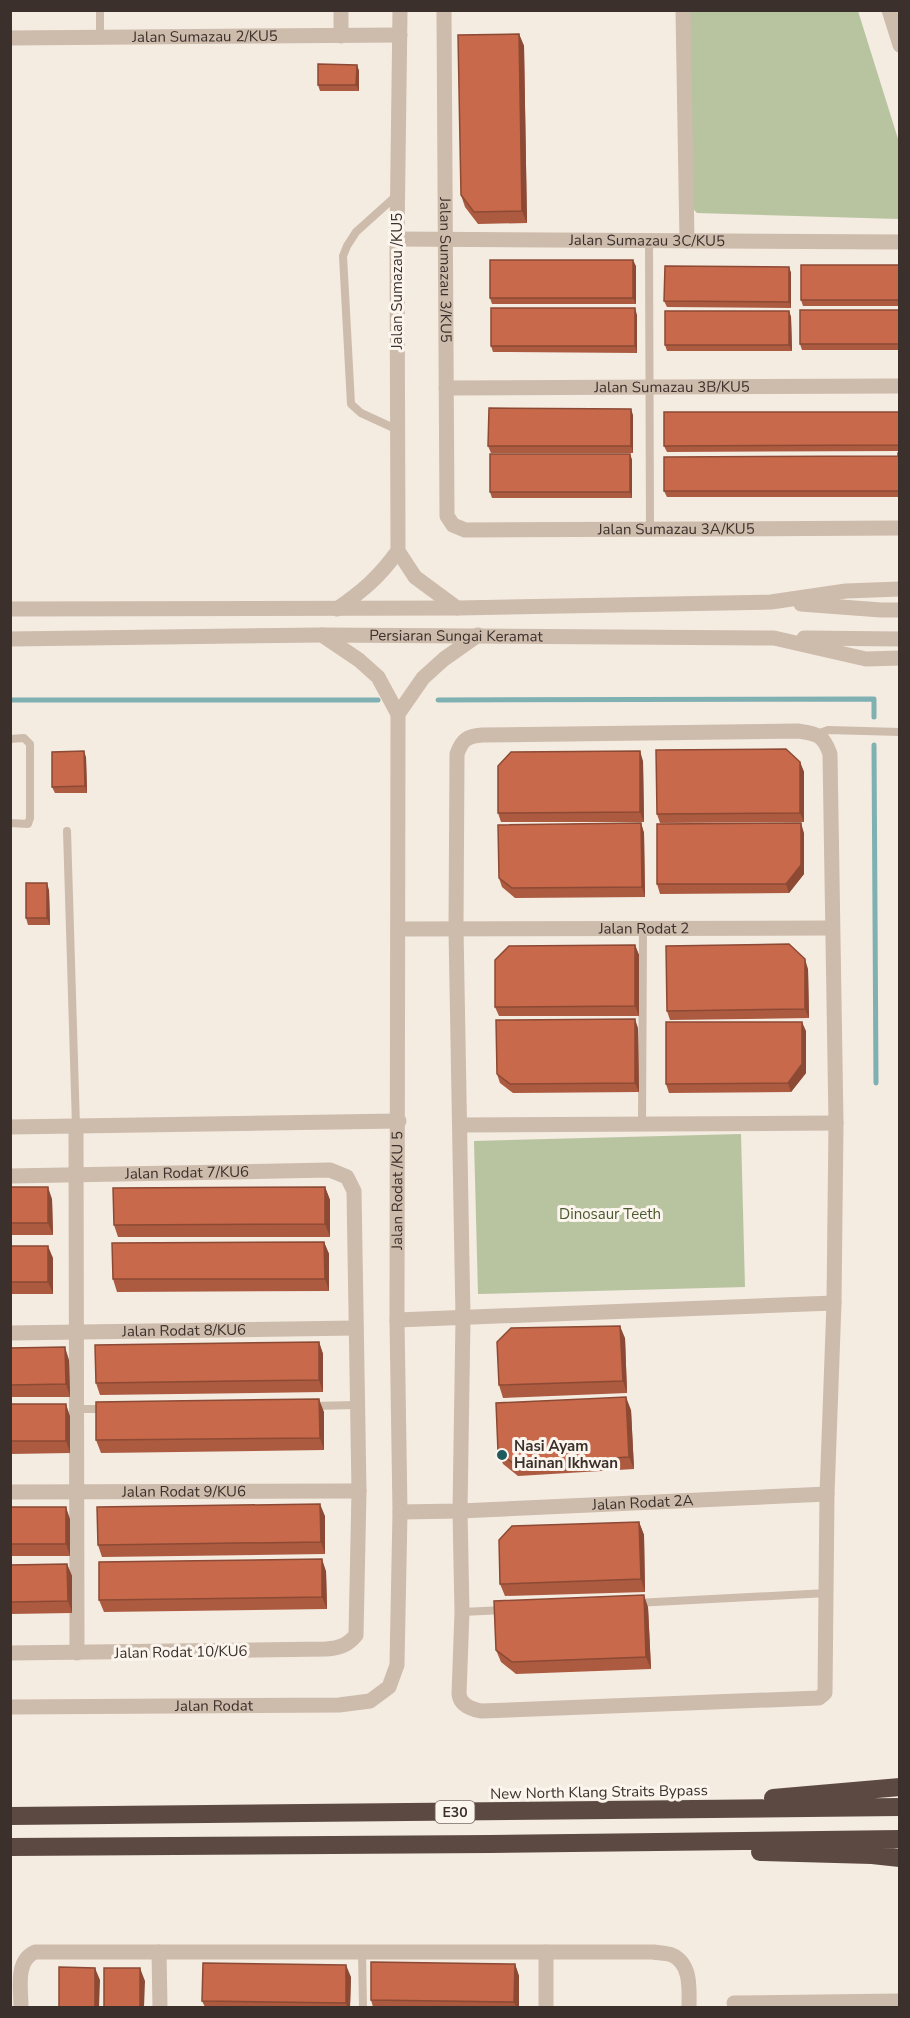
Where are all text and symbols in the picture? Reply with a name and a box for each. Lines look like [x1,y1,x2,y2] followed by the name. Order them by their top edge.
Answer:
[131,26,278,47] street label: Jalan Sumazau 2/KU5
[435,196,456,343] street label: Jalan Sumazau 3/KU5
[387,213,407,350] street label: Jalan Sumazau /KU5
[568,230,725,251] street label: Jalan Sumazau 3C/KU5
[593,377,750,397] street label: Jalan Sumazau 3B/KU5
[597,519,755,539] street label: Jalan Sumazau 3A/KU5
[369,625,544,646] street label: Persiaran Sungai Keramat
[598,918,689,939] street label: Jalan Rodat 2
[387,1131,407,1251] street label: Jalan Rodat /KU 5
[124,1162,249,1184] street label: Jalan Rodat 7/KU6
[559,1204,661,1224] park label: Dinosaur Teeth
[121,1320,246,1341] street label: Jalan Rodat 8/KU6
[514,1436,618,1473] place label: Nasi Ayam Hainan Ikhwan
[495,1448,509,1462] marker: Nasi Ayam Hainan Ikhwan
[121,1481,246,1502] street label: Jalan Rodat 9/KU6
[591,1490,694,1515] street label: Jalan Rodat 2A
[113,1641,248,1663] street label: Jalan Rodat 10/KU6
[174,1696,254,1716] street label: Jalan Rodat
[490,1780,708,1804] street label: New North Klang Straits Bypass
[436,1801,474,1823] road number: E30

